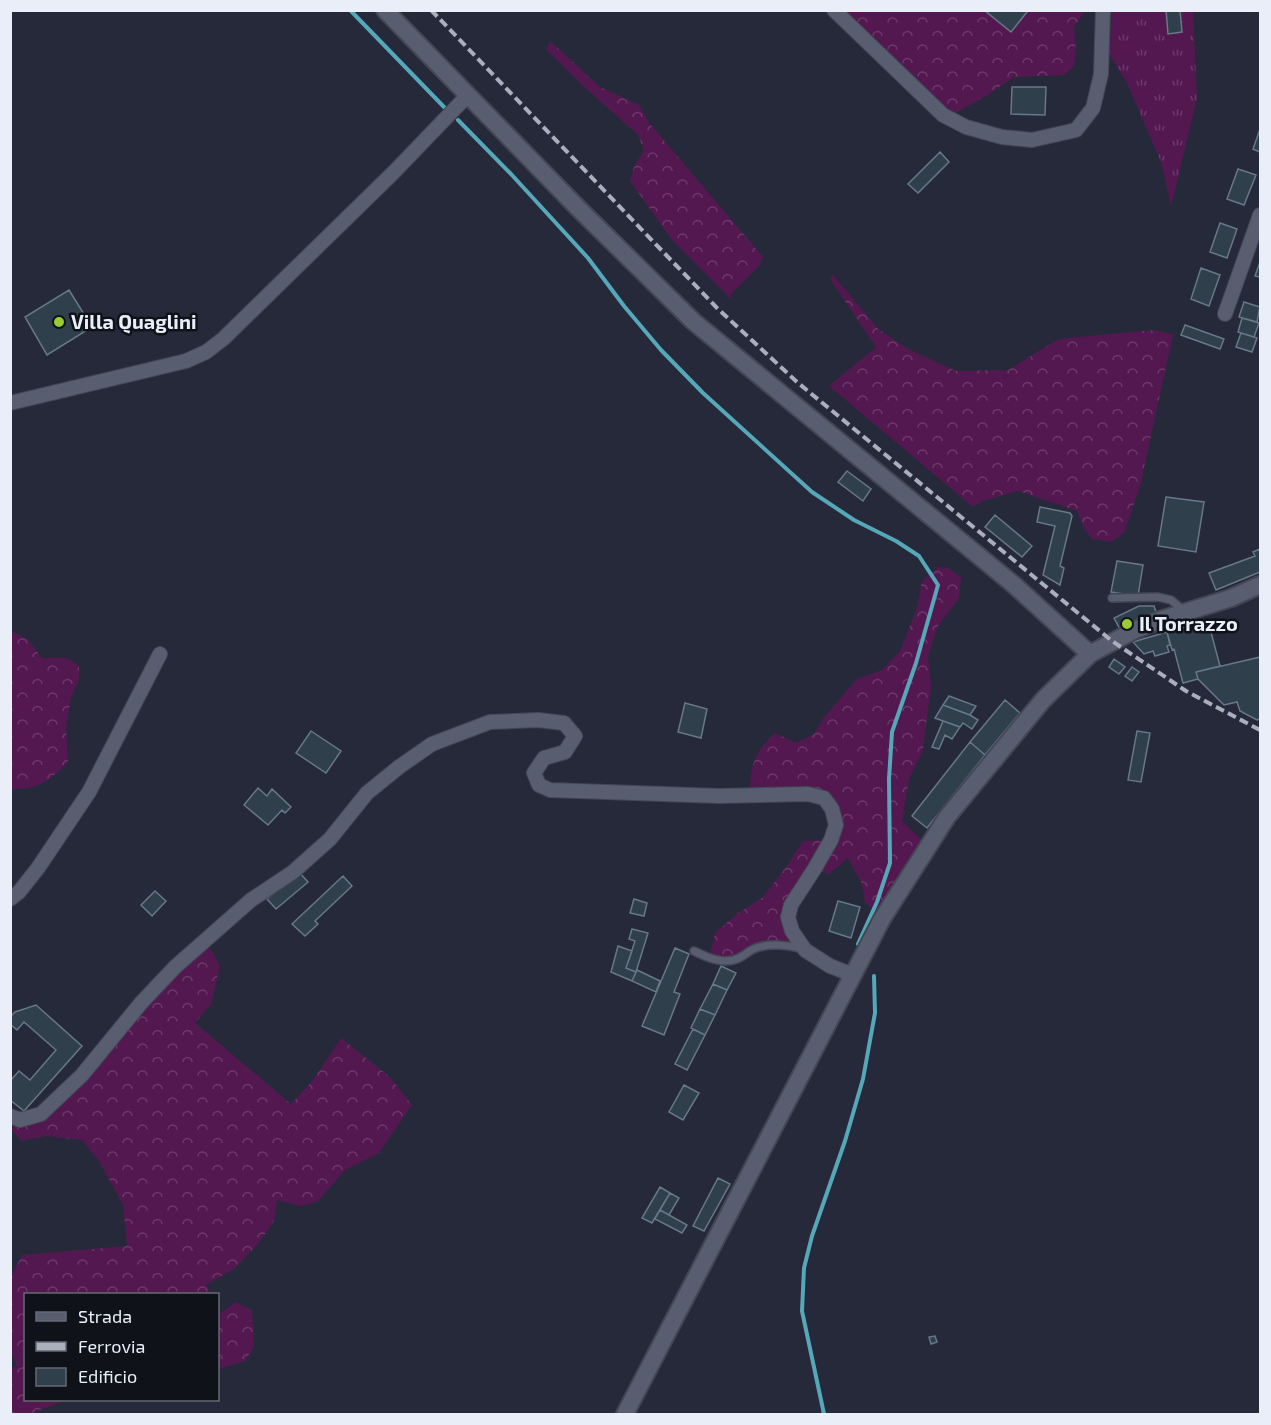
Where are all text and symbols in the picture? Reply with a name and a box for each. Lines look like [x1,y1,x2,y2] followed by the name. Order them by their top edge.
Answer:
[71,309,196,334] place label: Villa Quaglini
[52,315,66,329] marker: Villa Quaglini
[1139,611,1238,635] place label: Il Torrazzo
[1120,617,1134,631] marker: Il Torrazzo
[24,1293,219,1401] legend
[78,1305,132,1327] text: Strada
[78,1335,145,1357] text: Ferrovia
[78,1365,137,1387] text: Edificio

